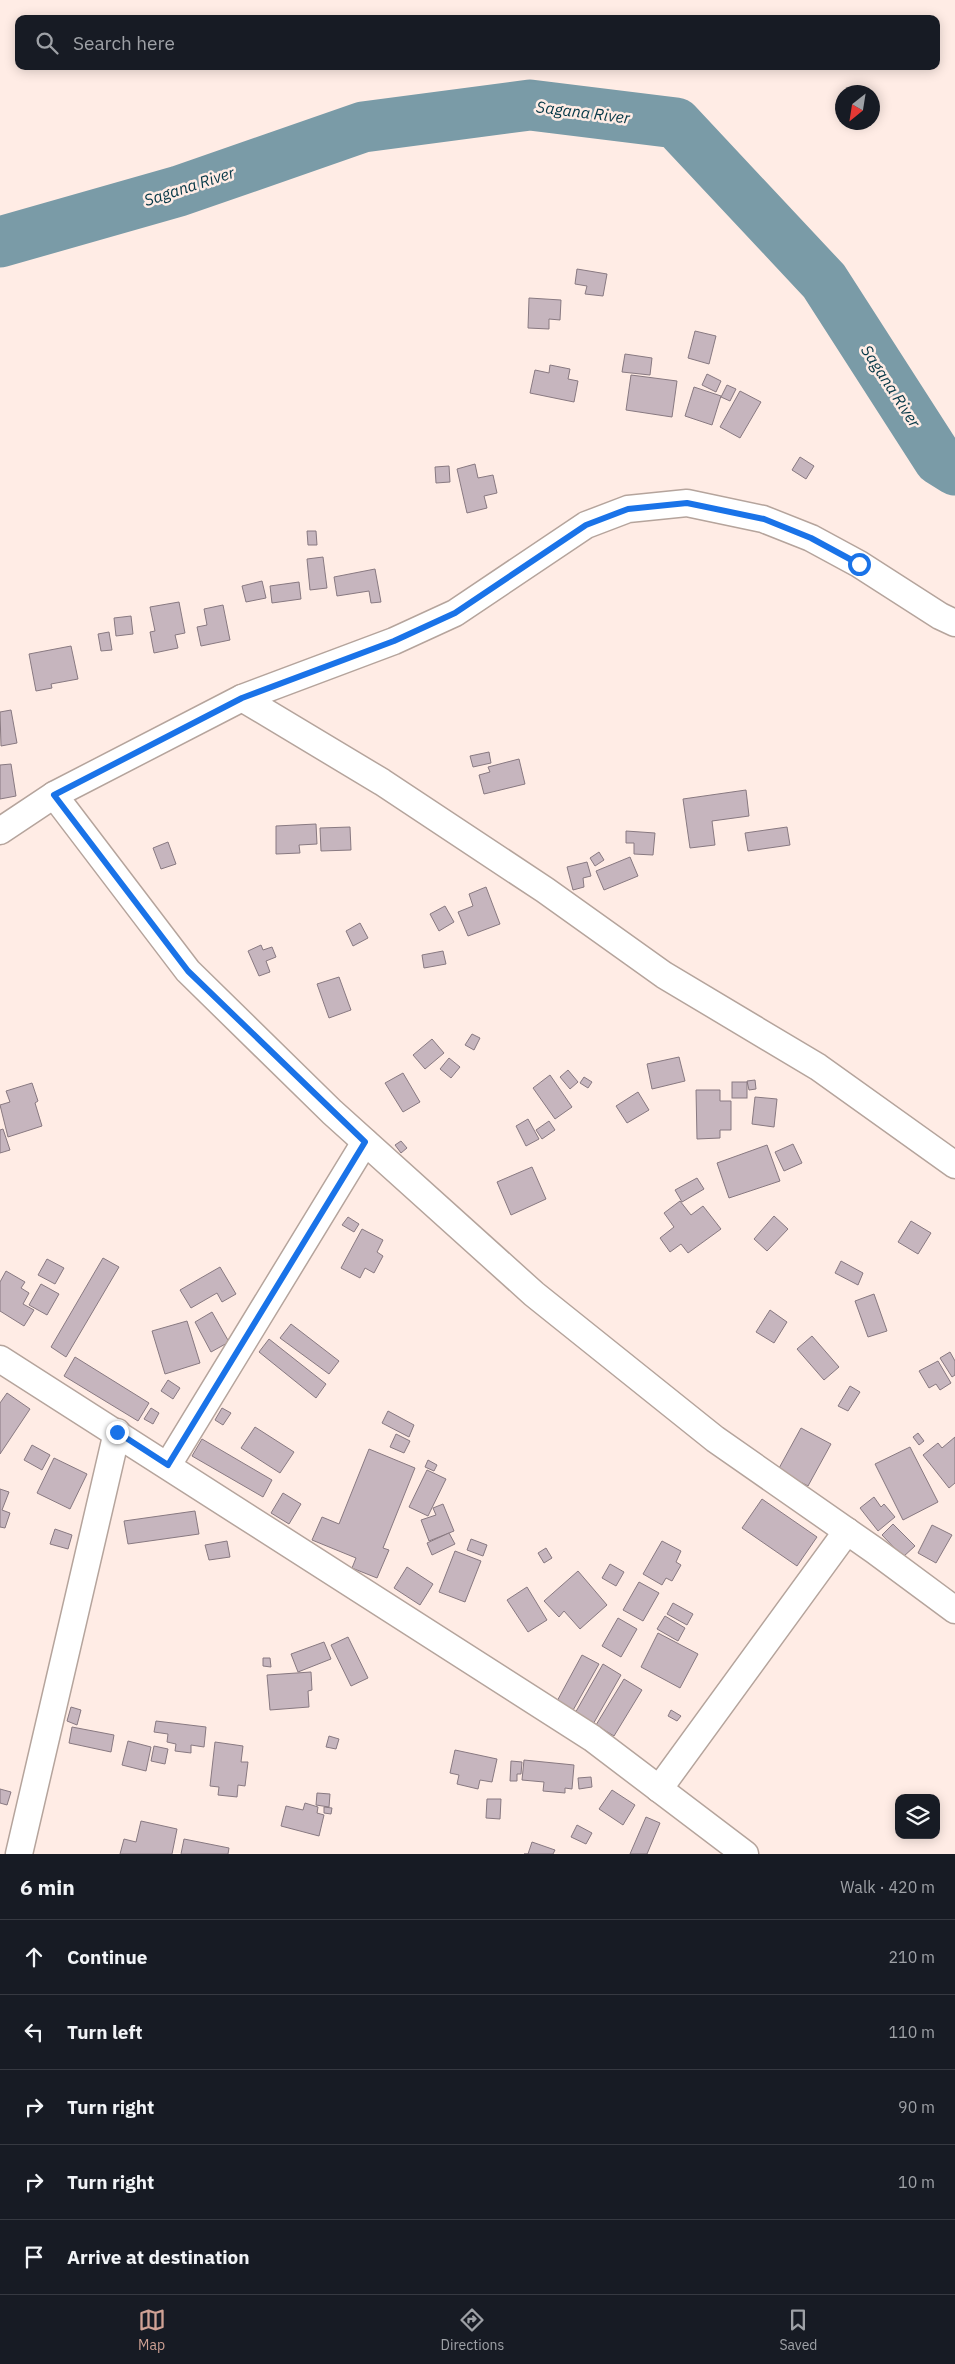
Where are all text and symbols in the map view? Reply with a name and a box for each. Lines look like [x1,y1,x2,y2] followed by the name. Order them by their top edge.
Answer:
[15,15,940,70] search box
[33,29,61,57] icon: search
[73,31,175,55] text: Search here
[835,85,880,130] north arrow
[535,96,632,128] water label: Sagana River
[141,162,238,210] water label: Sagana River
[857,341,926,432] water label: Sagana River
[848,553,871,576] route start
[106,1421,129,1444] route end
[895,1794,940,1839] map controls
[895,1794,940,1839] button: layers
[20,1873,75,1901] text: 6 min
[840,1877,935,1897] text: Walk · 420 m
[20,1943,48,1971] icon: ahead
[67,1945,147,1969] text: Continue
[888,1947,935,1967] text: 210 m
[20,2018,48,2046] icon: left
[67,2020,143,2044] text: Turn left
[888,2022,935,2042] text: 110 m
[20,2093,48,2121] icon: right
[67,2095,154,2119] text: Turn right
[898,2097,935,2117] text: 90 m
[20,2168,48,2196] icon: right
[67,2170,154,2194] text: Turn right
[898,2172,935,2192] text: 10 m
[20,2243,48,2271] icon: arrive
[67,2245,250,2269] text: Arrive at destination
[138,2306,166,2354] tab: Map
[441,2306,504,2354] tab: Directions
[779,2306,817,2354] tab: Saved

